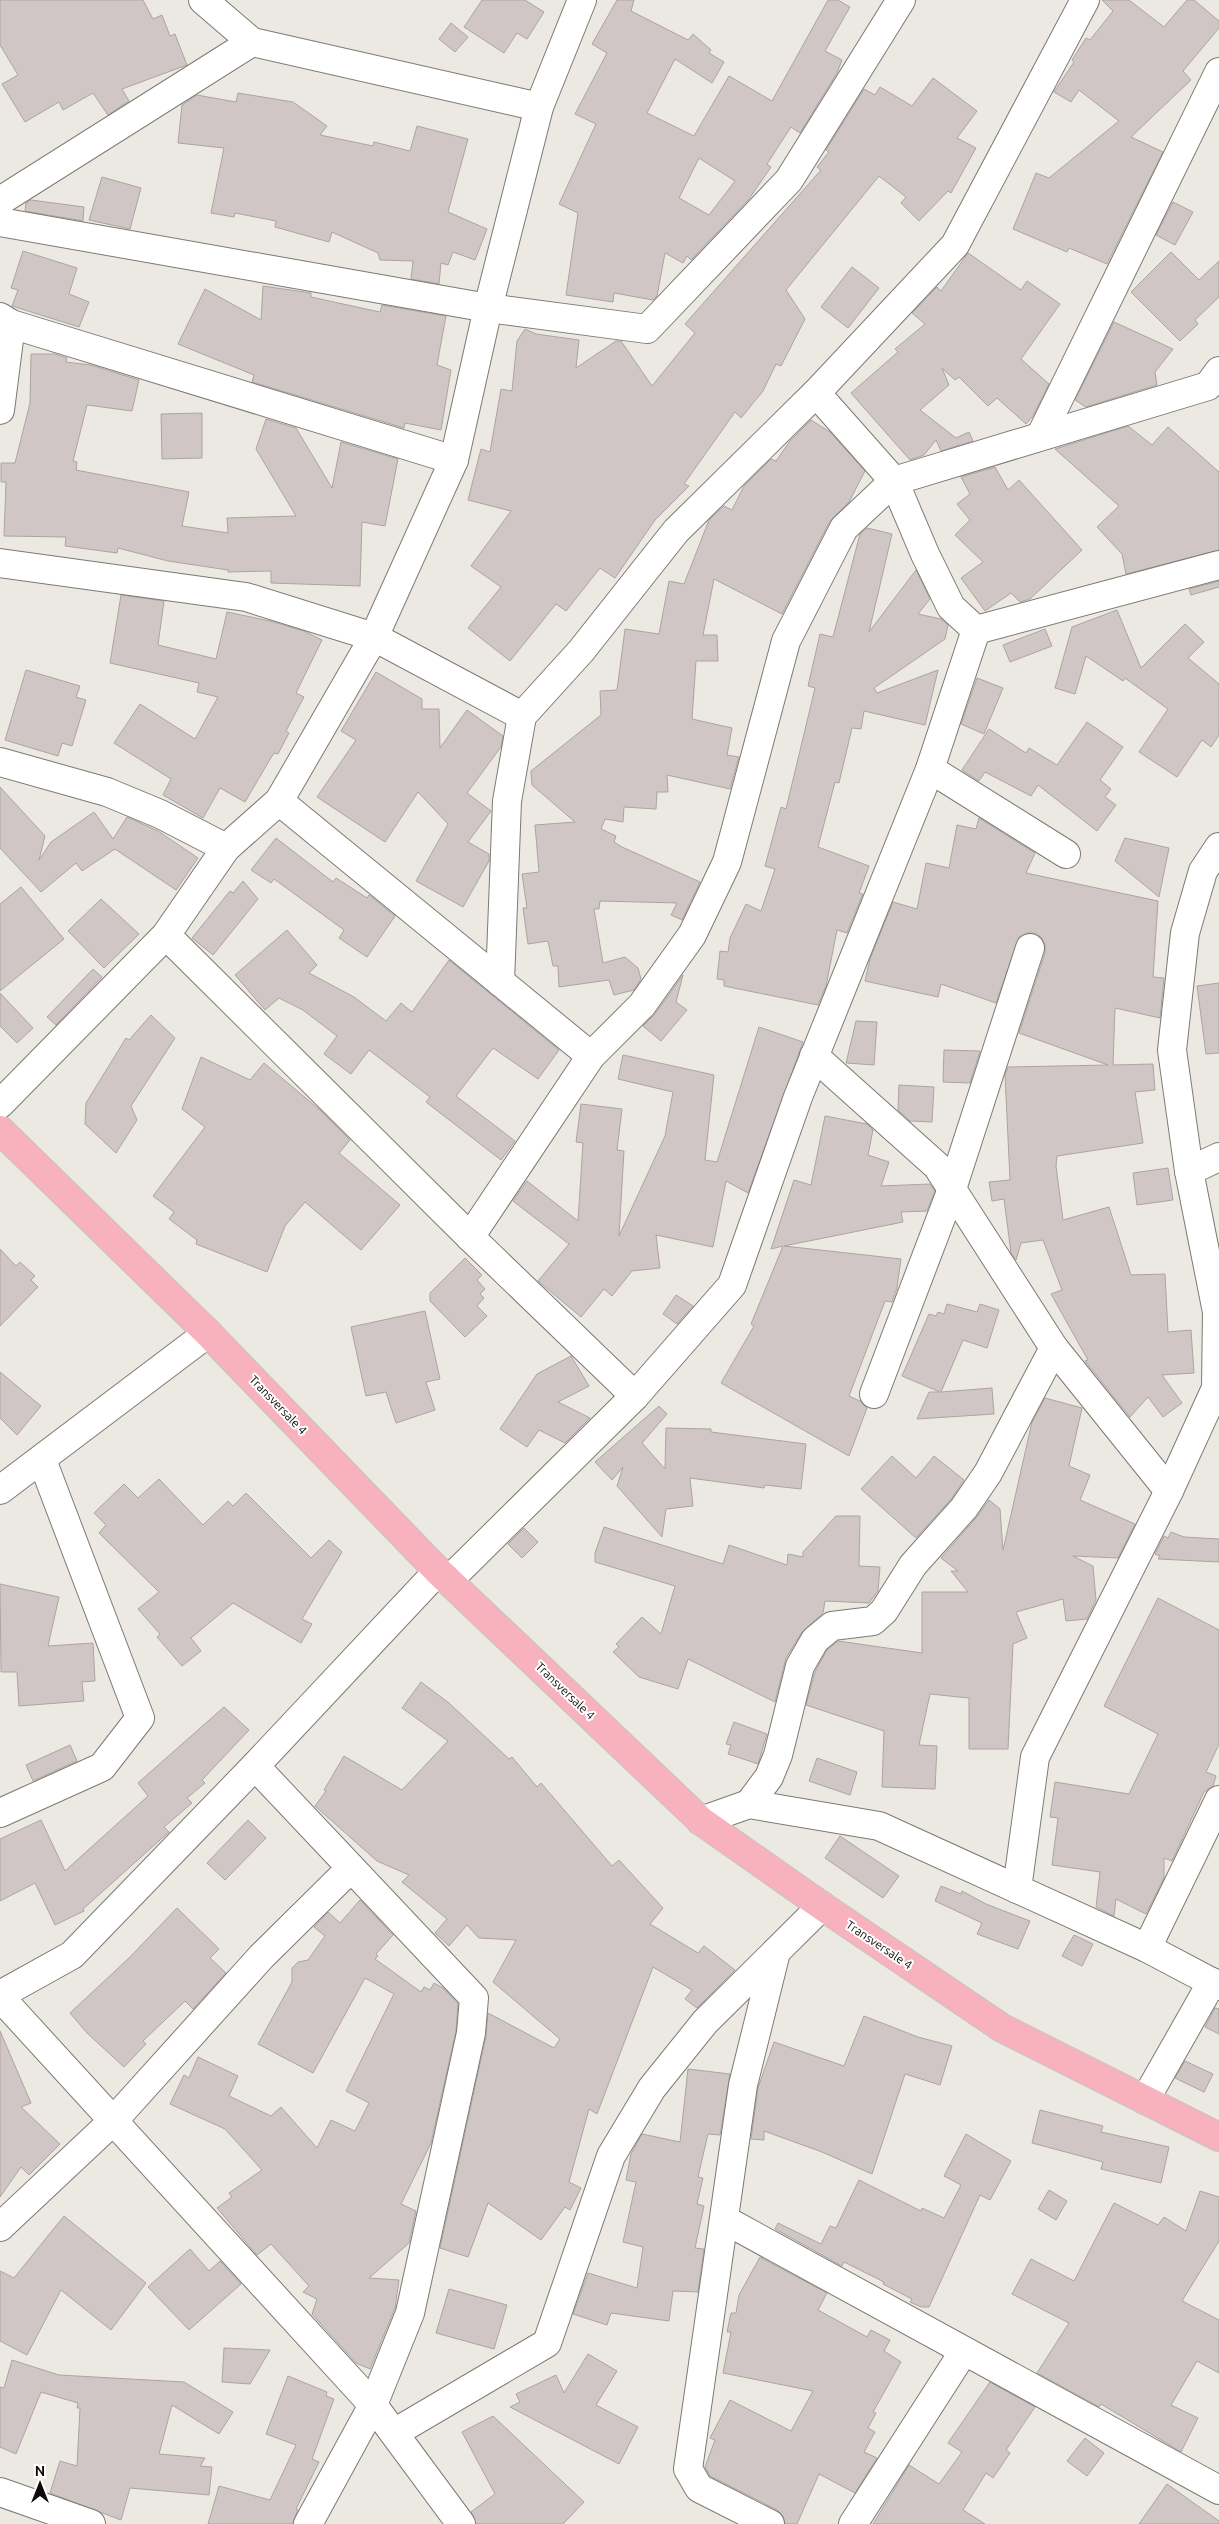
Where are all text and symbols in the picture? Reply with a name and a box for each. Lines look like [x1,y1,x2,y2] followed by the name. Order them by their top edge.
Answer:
[247,1373,310,1437] street label: Transversale 4
[533,1659,598,1722] street label: Transversale 4
[844,1918,915,1972] street label: Transversale 4
[15,2459,65,2509] north arrow
[35,2463,45,2479] text: N

